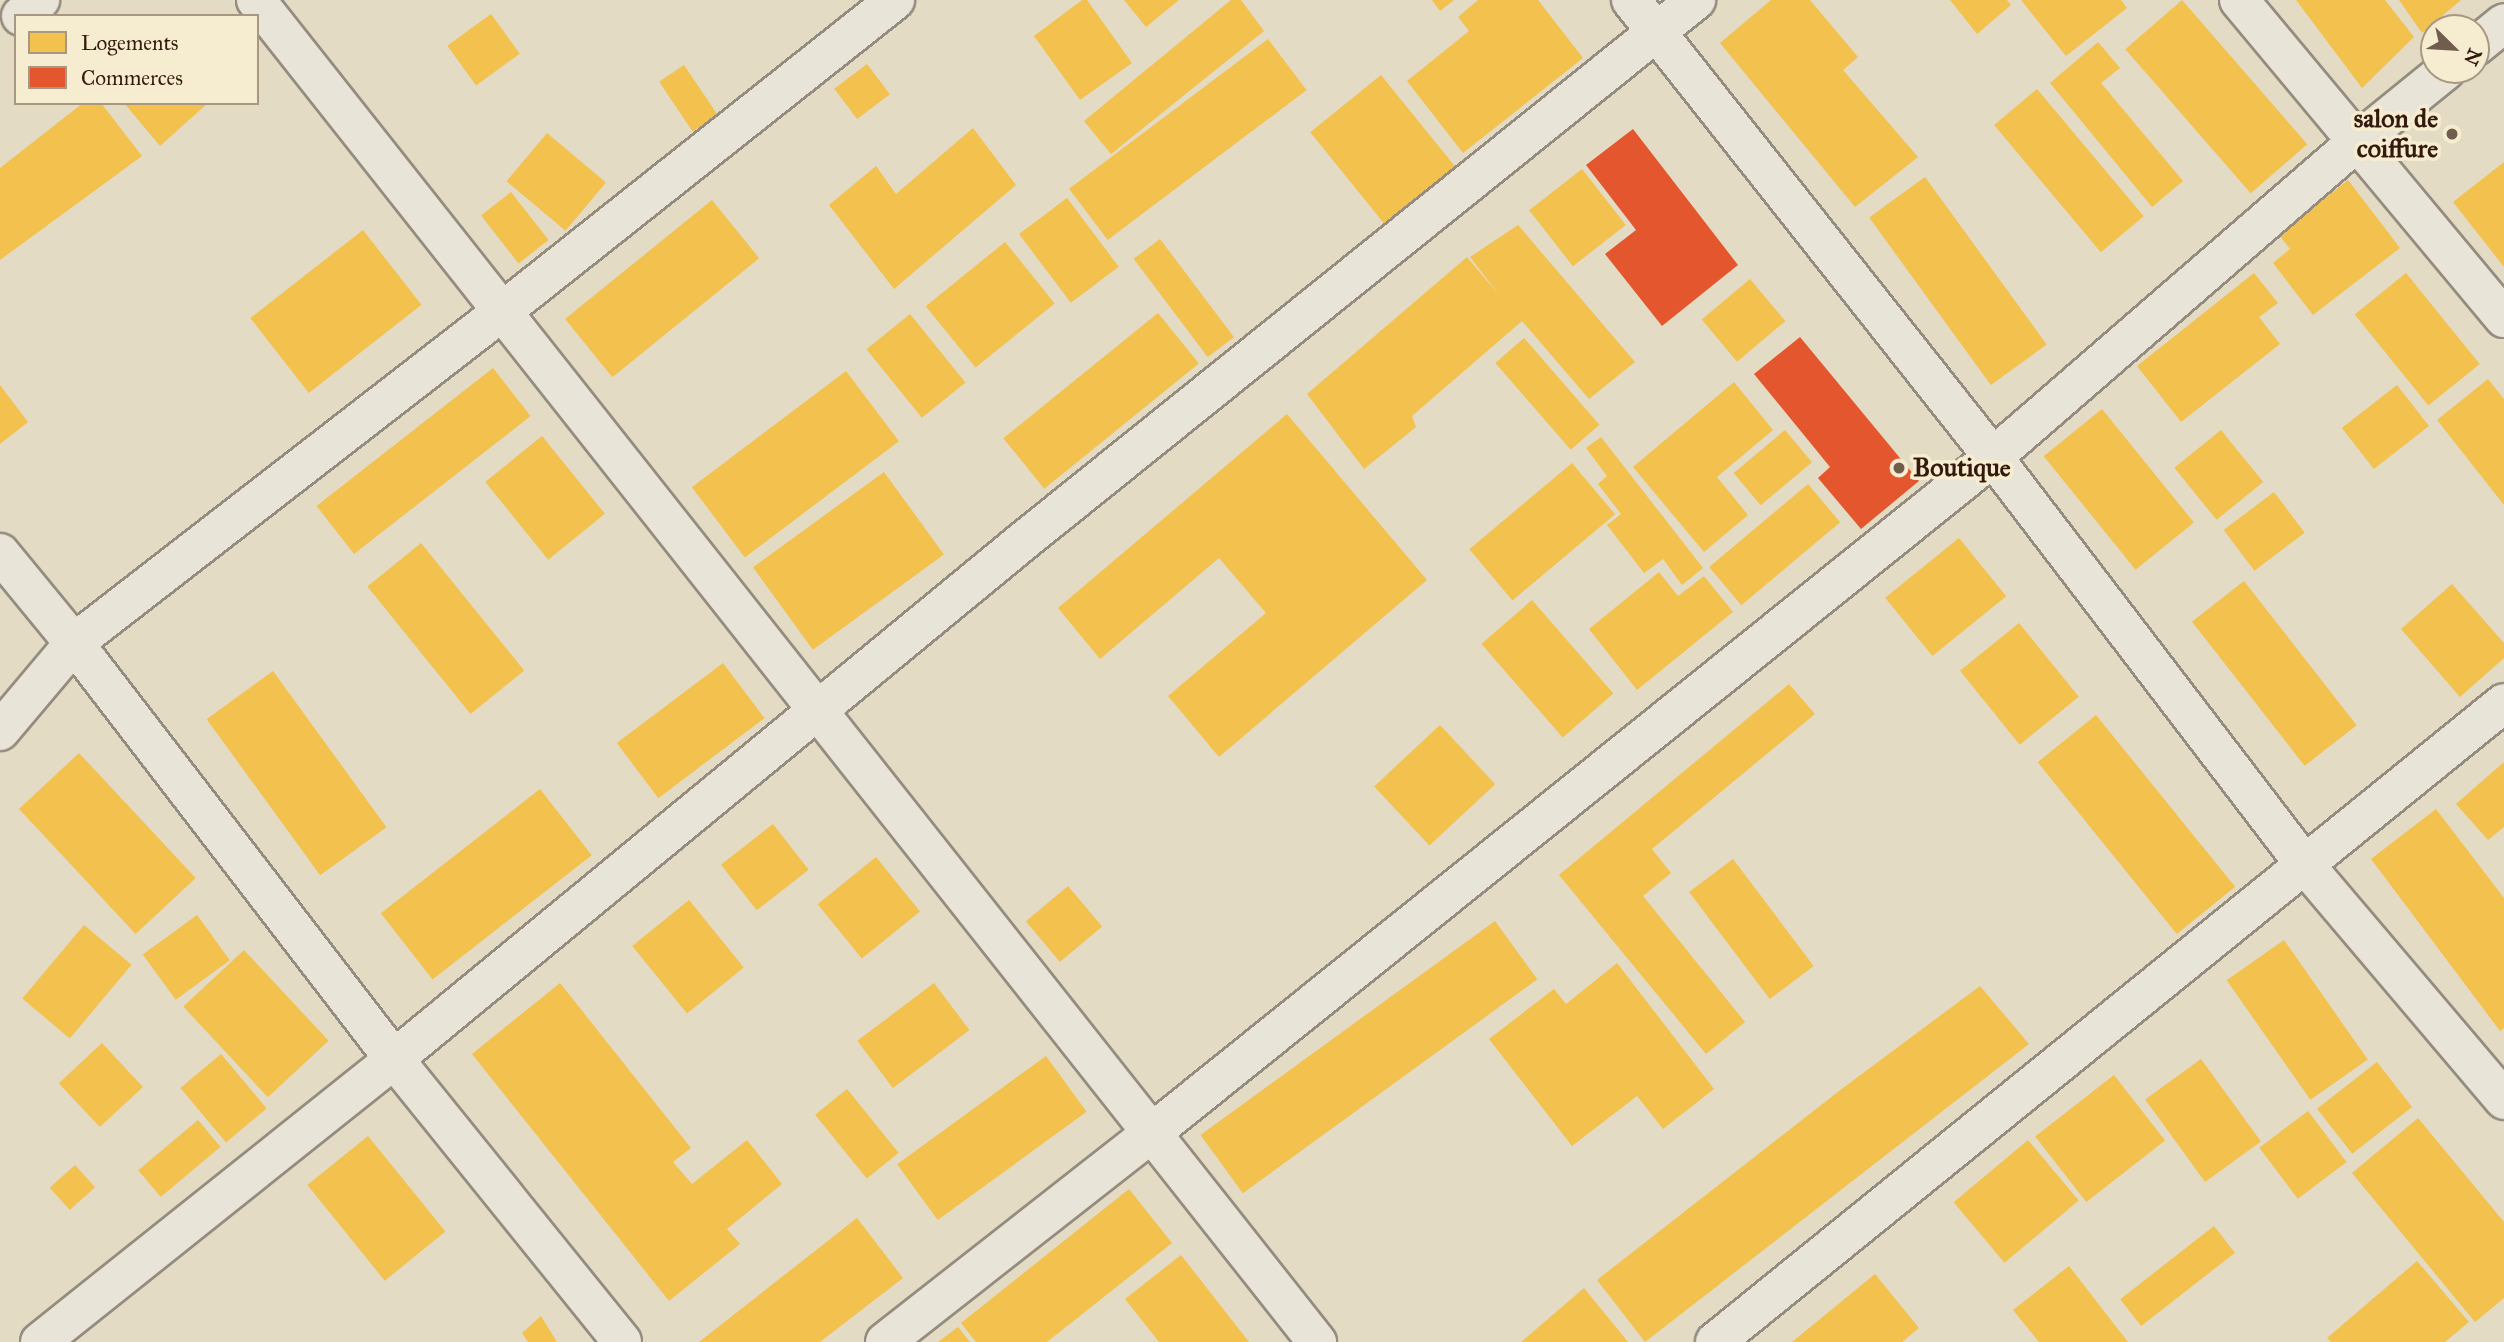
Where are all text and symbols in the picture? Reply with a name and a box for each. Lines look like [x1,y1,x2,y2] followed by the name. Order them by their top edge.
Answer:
[14,14,259,105] legend
[2420,14,2490,84] north arrow
[81,30,178,56] text: Logements
[2459,45,2487,69] text: N
[81,65,183,91] text: Commerces
[2354,103,2438,164] place label: salon de coiffure
[2444,126,2460,142] marker: salon de coiffure
[1913,452,2011,484] place label: Boutique
[1891,460,1907,476] marker: Boutique

